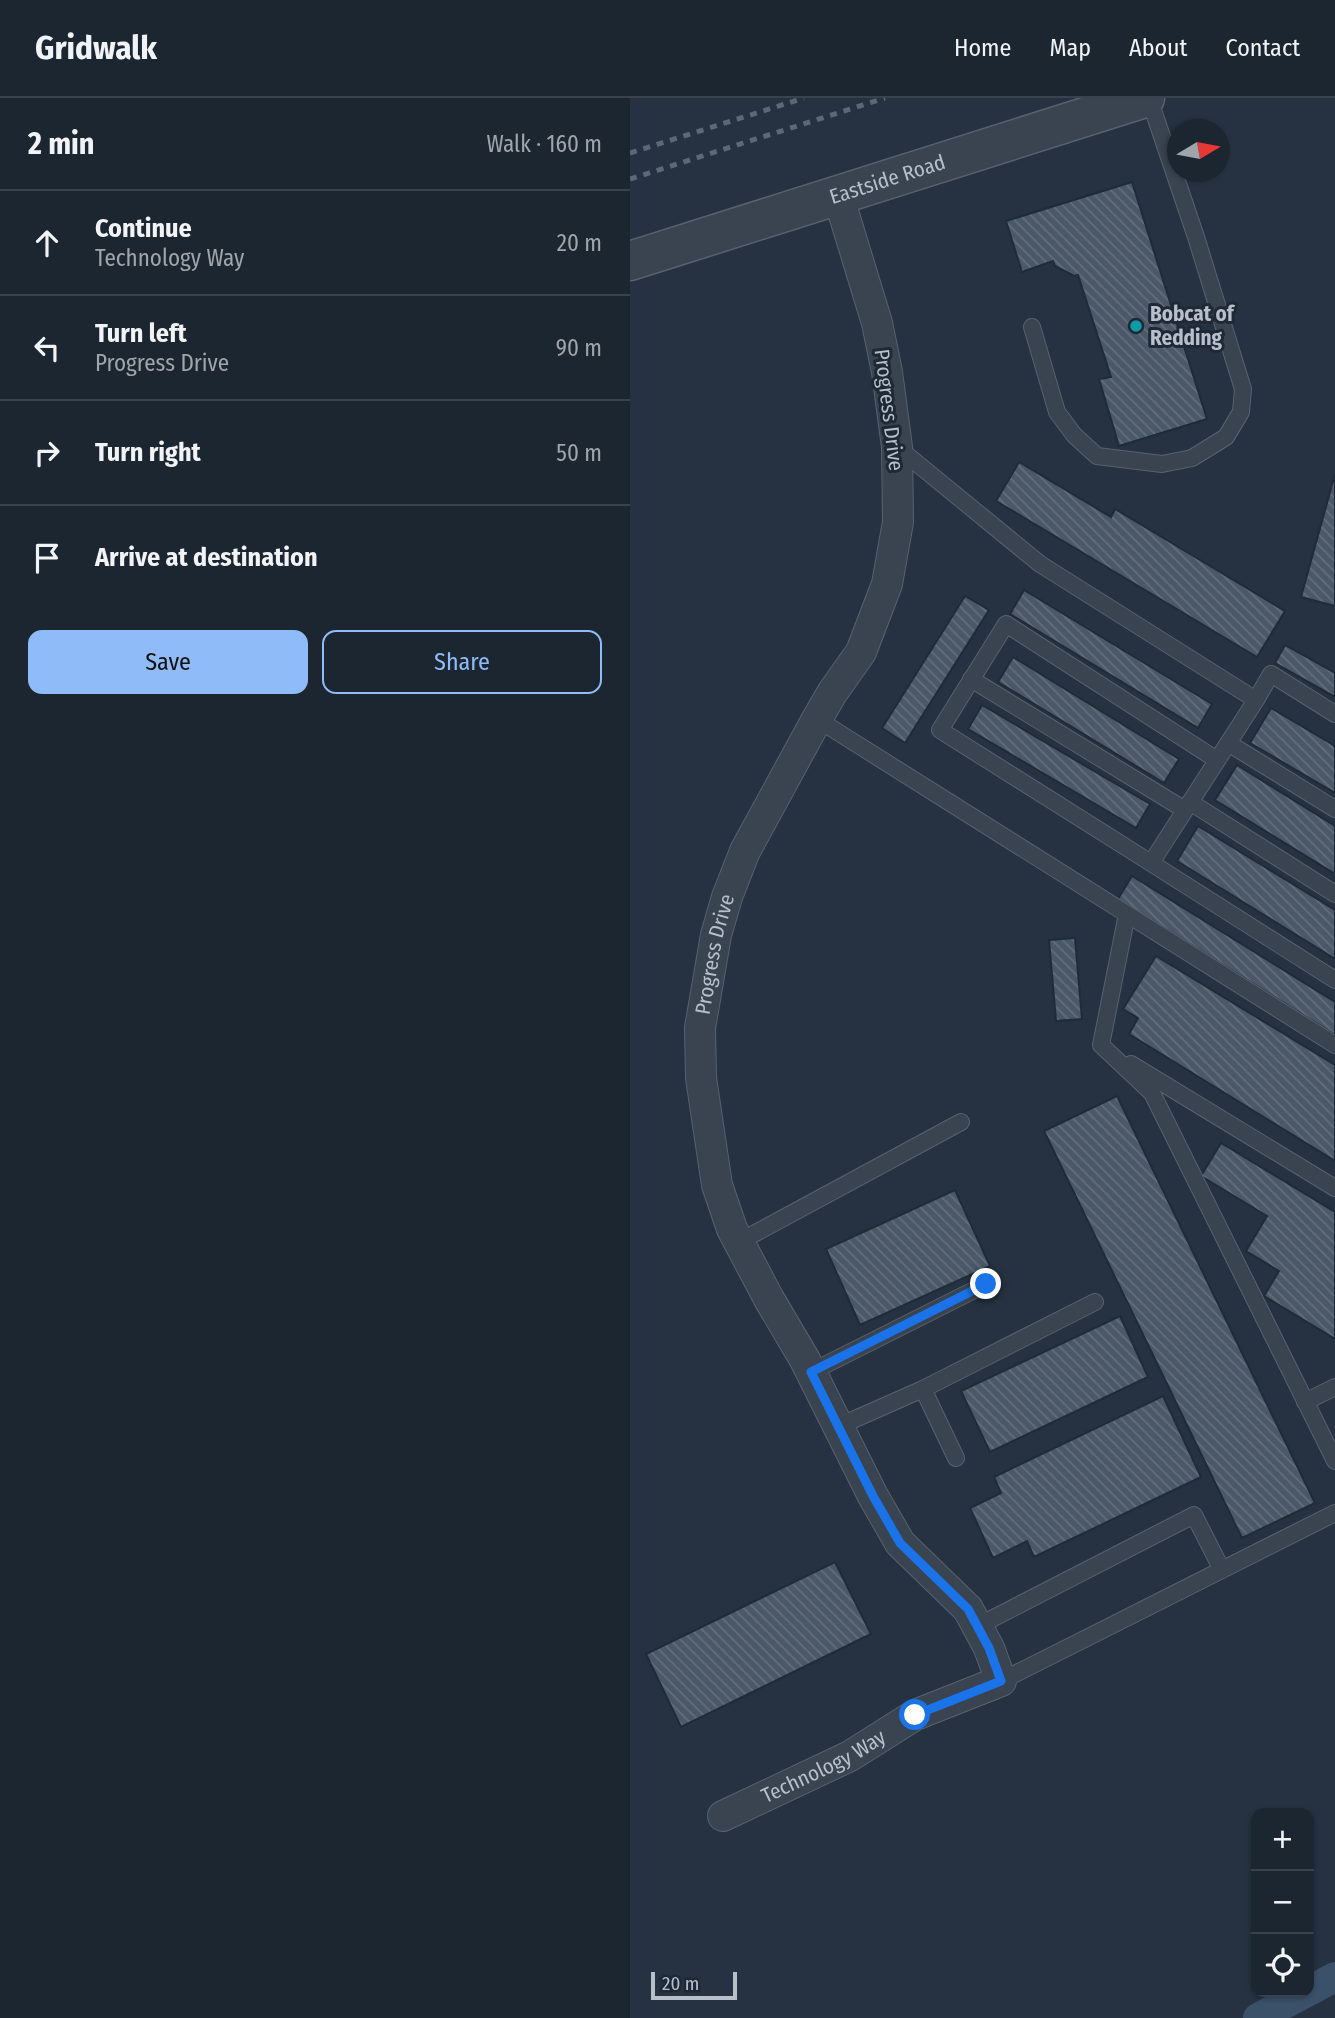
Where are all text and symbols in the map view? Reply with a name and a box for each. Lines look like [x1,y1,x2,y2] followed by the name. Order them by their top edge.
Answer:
[35,28,157,68] text: Gridwalk
[954,34,1011,62] text: Home
[1049,34,1091,62] text: Map
[1129,34,1187,62] text: About
[1225,34,1300,62] text: Contact
[1167,119,1230,182] north arrow
[28,126,95,162] text: 2 min
[486,130,602,158] text: Walk · 160 m
[826,149,949,210] street label: Eastside Road
[95,213,192,244] text: Continue
[28,224,66,262] icon: ahead
[557,229,602,257] text: 20 m
[95,244,244,272] text: Technology Way
[1150,301,1236,351] place label: Bobcat of Redding
[95,318,187,349] text: Turn left
[1128,318,1144,334] marker: Bobcat of Redding
[28,329,66,367] icon: left
[556,334,602,362] text: 90 m
[869,348,909,472] street label: Progress Drive
[95,349,229,377] text: Progress Drive
[28,434,66,472] icon: right
[95,437,201,468] text: Turn right
[556,439,602,467] text: 50 m
[28,539,66,577] icon: arrive
[95,542,318,573] text: Arrive at destination
[28,630,308,694] button: Save
[322,630,602,694] button: Share
[690,891,740,1017] street label: Progress Drive
[970,1268,1001,1299] route end
[899,1699,930,1730] route start
[757,1723,891,1809] street label: Technology Way
[1251,1808,1314,1997] map controls
[1251,1808,1314,1871] button: +
[1251,1871,1314,1934] button: −
[1251,1934,1314,1997] button: locate
[651,1969,737,2001] scale bar
[662,1972,699,1995] text: 20 m

